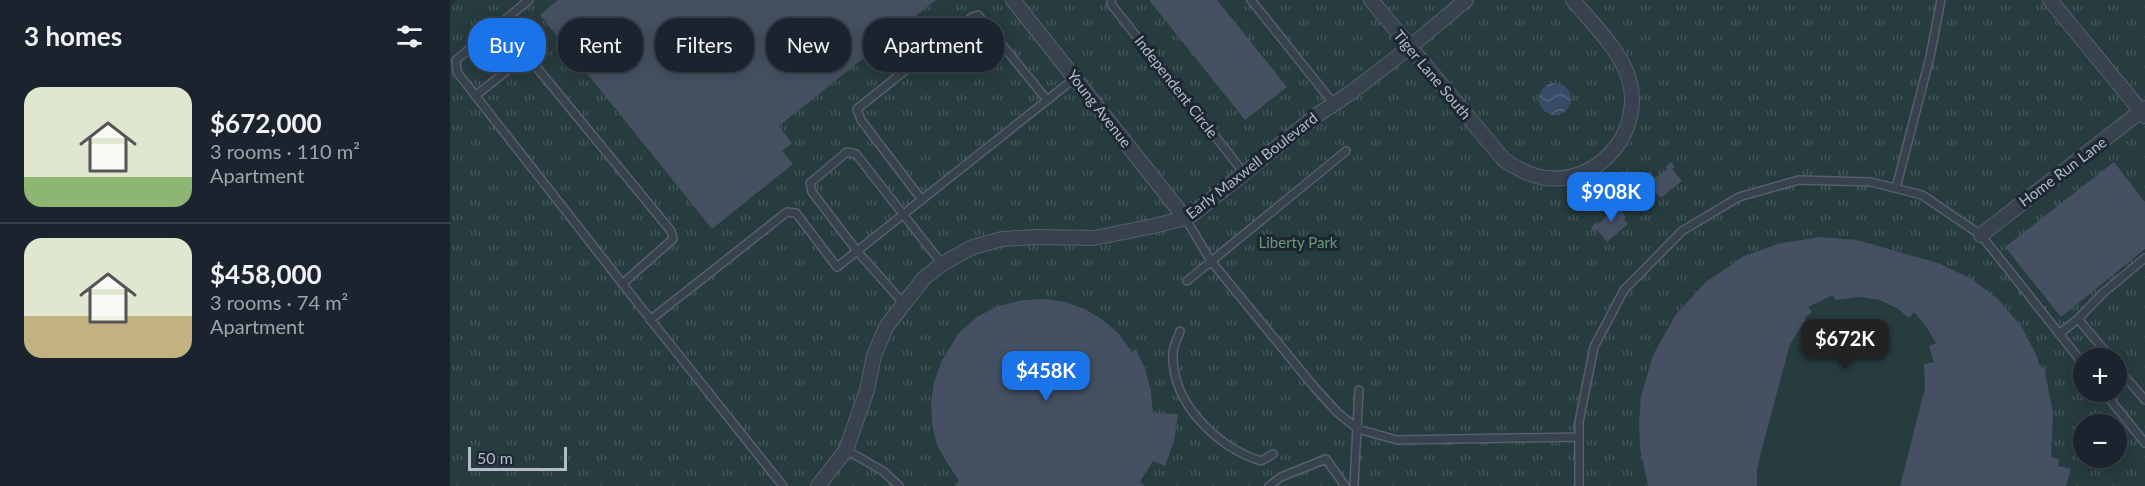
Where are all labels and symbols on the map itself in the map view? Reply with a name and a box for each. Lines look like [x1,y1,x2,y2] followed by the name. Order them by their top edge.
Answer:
[1390,26,1475,123] street label: Tiger Lane South
[1131,32,1222,141] street label: Independent Circle
[1064,66,1136,151] street label: Young Avenue
[1182,108,1321,222] street label: Early Maxwell Boulevard
[2015,132,2110,210] street label: Home Run Lane
[1569,172,1653,223] pin: $908K
[1259,233,1338,251] park label: Liberty Park
[1803,319,1887,370] pin: $672K
[1004,351,1088,402] pin: $458K
[468,444,567,472] scale bar

